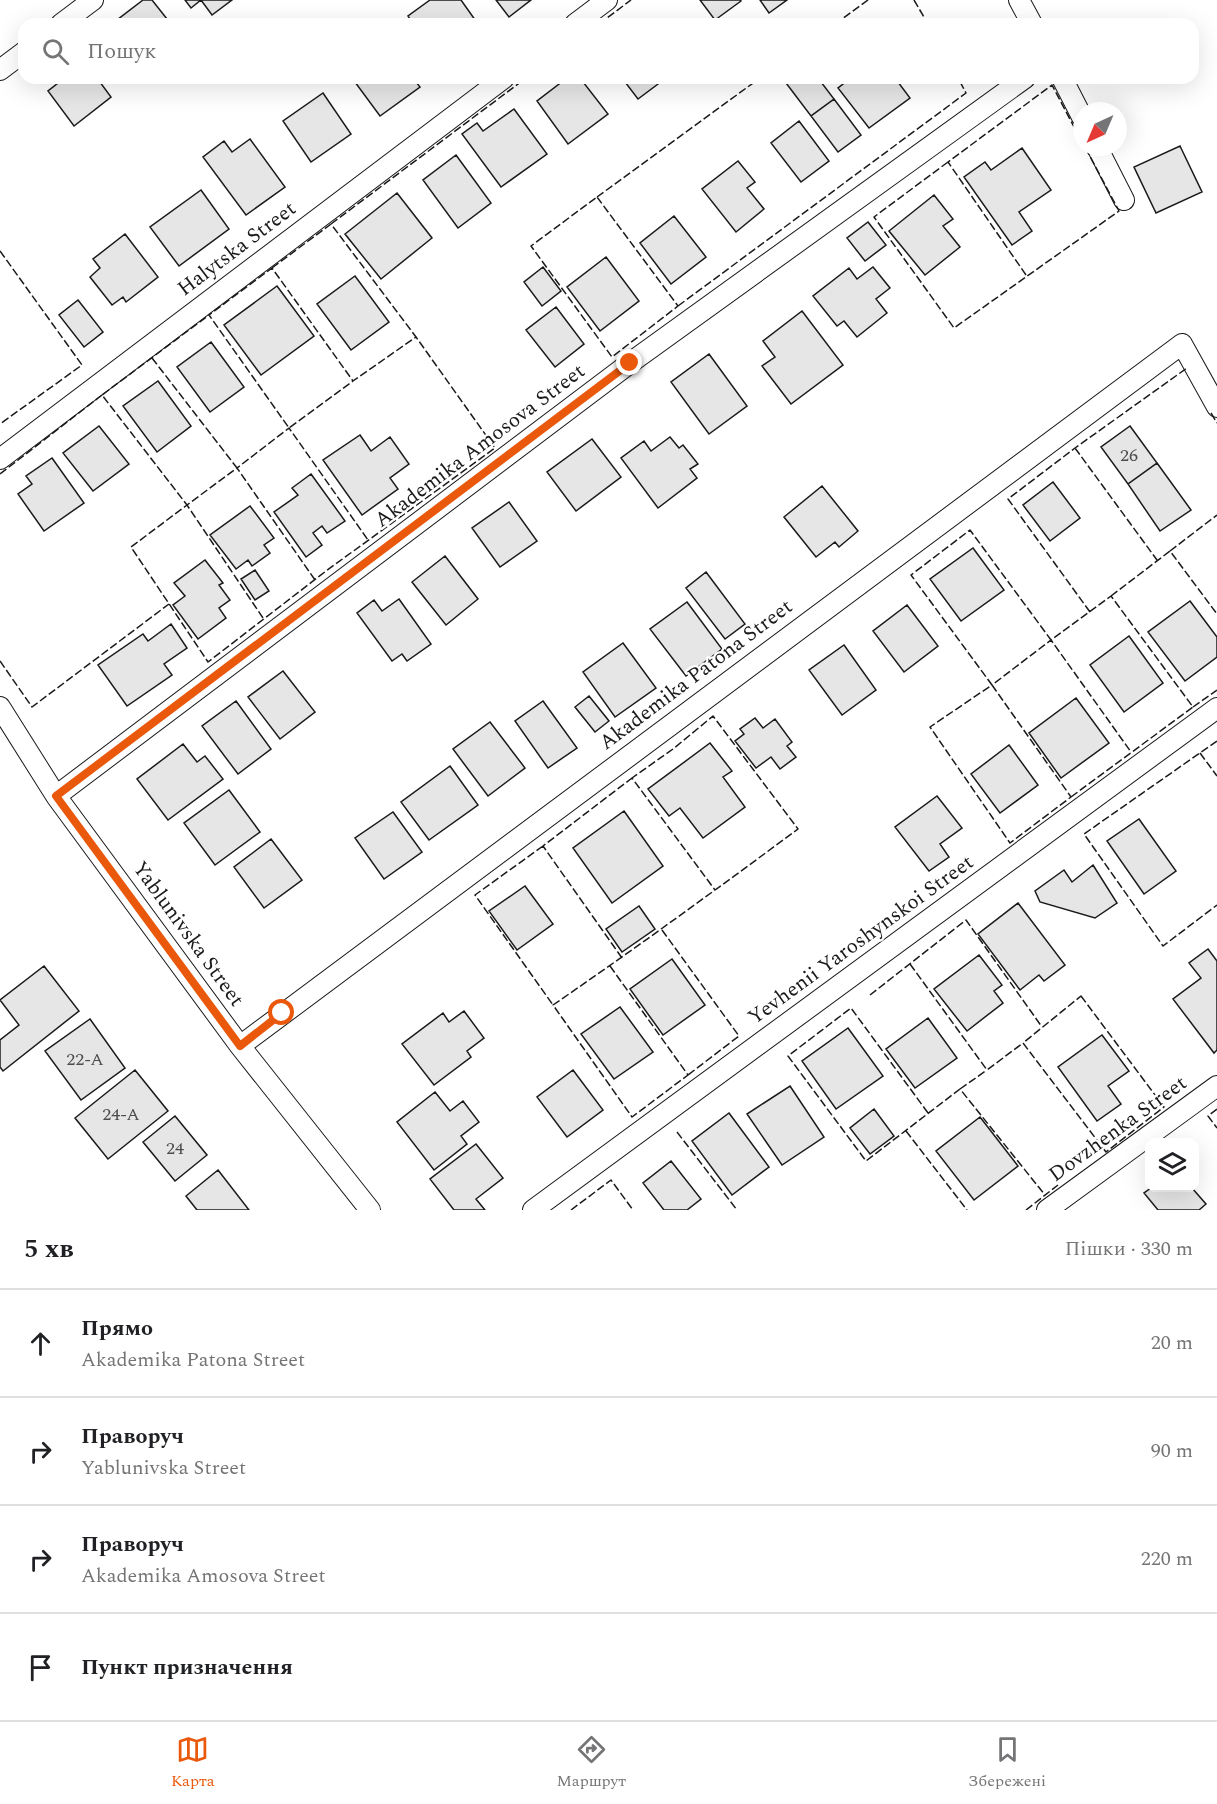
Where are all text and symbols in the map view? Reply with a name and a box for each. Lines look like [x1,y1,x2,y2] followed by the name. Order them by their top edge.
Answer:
[18,18,1199,84] search box
[39,35,72,68] icon: search
[87,35,157,68] text: Пошук
[1073,102,1127,156] north arrow
[171,194,303,304] street label: Halytska Street
[616,349,642,375] route end
[368,356,592,536] street label: Akademika Amosova Street
[1120,442,1138,469] house number: 26
[592,591,800,759] street label: Akademika Patona Street
[741,847,981,1033] street label: Yevhenii Yaroshynskoi Street
[124,854,252,1014] street label: Yablunivska Street
[268,999,294,1025] route start
[66,1046,104,1073] house number: 22-А
[1042,1068,1194,1190] street label: Dovzhenka Street
[102,1101,140,1128] house number: 24-А
[166,1135,184,1162] house number: 24
[1145,1138,1199,1192] map controls
[1145,1138,1199,1192] button: layers
[24,1229,74,1269] text: 5 хв
[1065,1234,1193,1264] text: Пішки · 330 m
[81,1312,153,1345] text: Прямо
[24,1327,57,1360] icon: ahead
[1151,1328,1193,1358] text: 20 m
[81,1345,305,1375] text: Akademika Patona Street
[81,1420,184,1453] text: Праворуч
[24,1435,57,1468] icon: right
[1151,1436,1193,1466] text: 90 m
[81,1453,246,1483] text: Yablunivska Street
[81,1528,184,1561] text: Праворуч
[24,1543,57,1576] icon: right
[1141,1544,1193,1574] text: 220 m
[81,1561,326,1591] text: Akademika Amosova Street
[24,1651,57,1684] icon: arrive
[81,1651,293,1684] text: Пункт призначення
[171,1733,215,1793] tab: Карта
[556,1733,626,1793] tab: Маршрут
[968,1733,1046,1793] tab: Збережені

